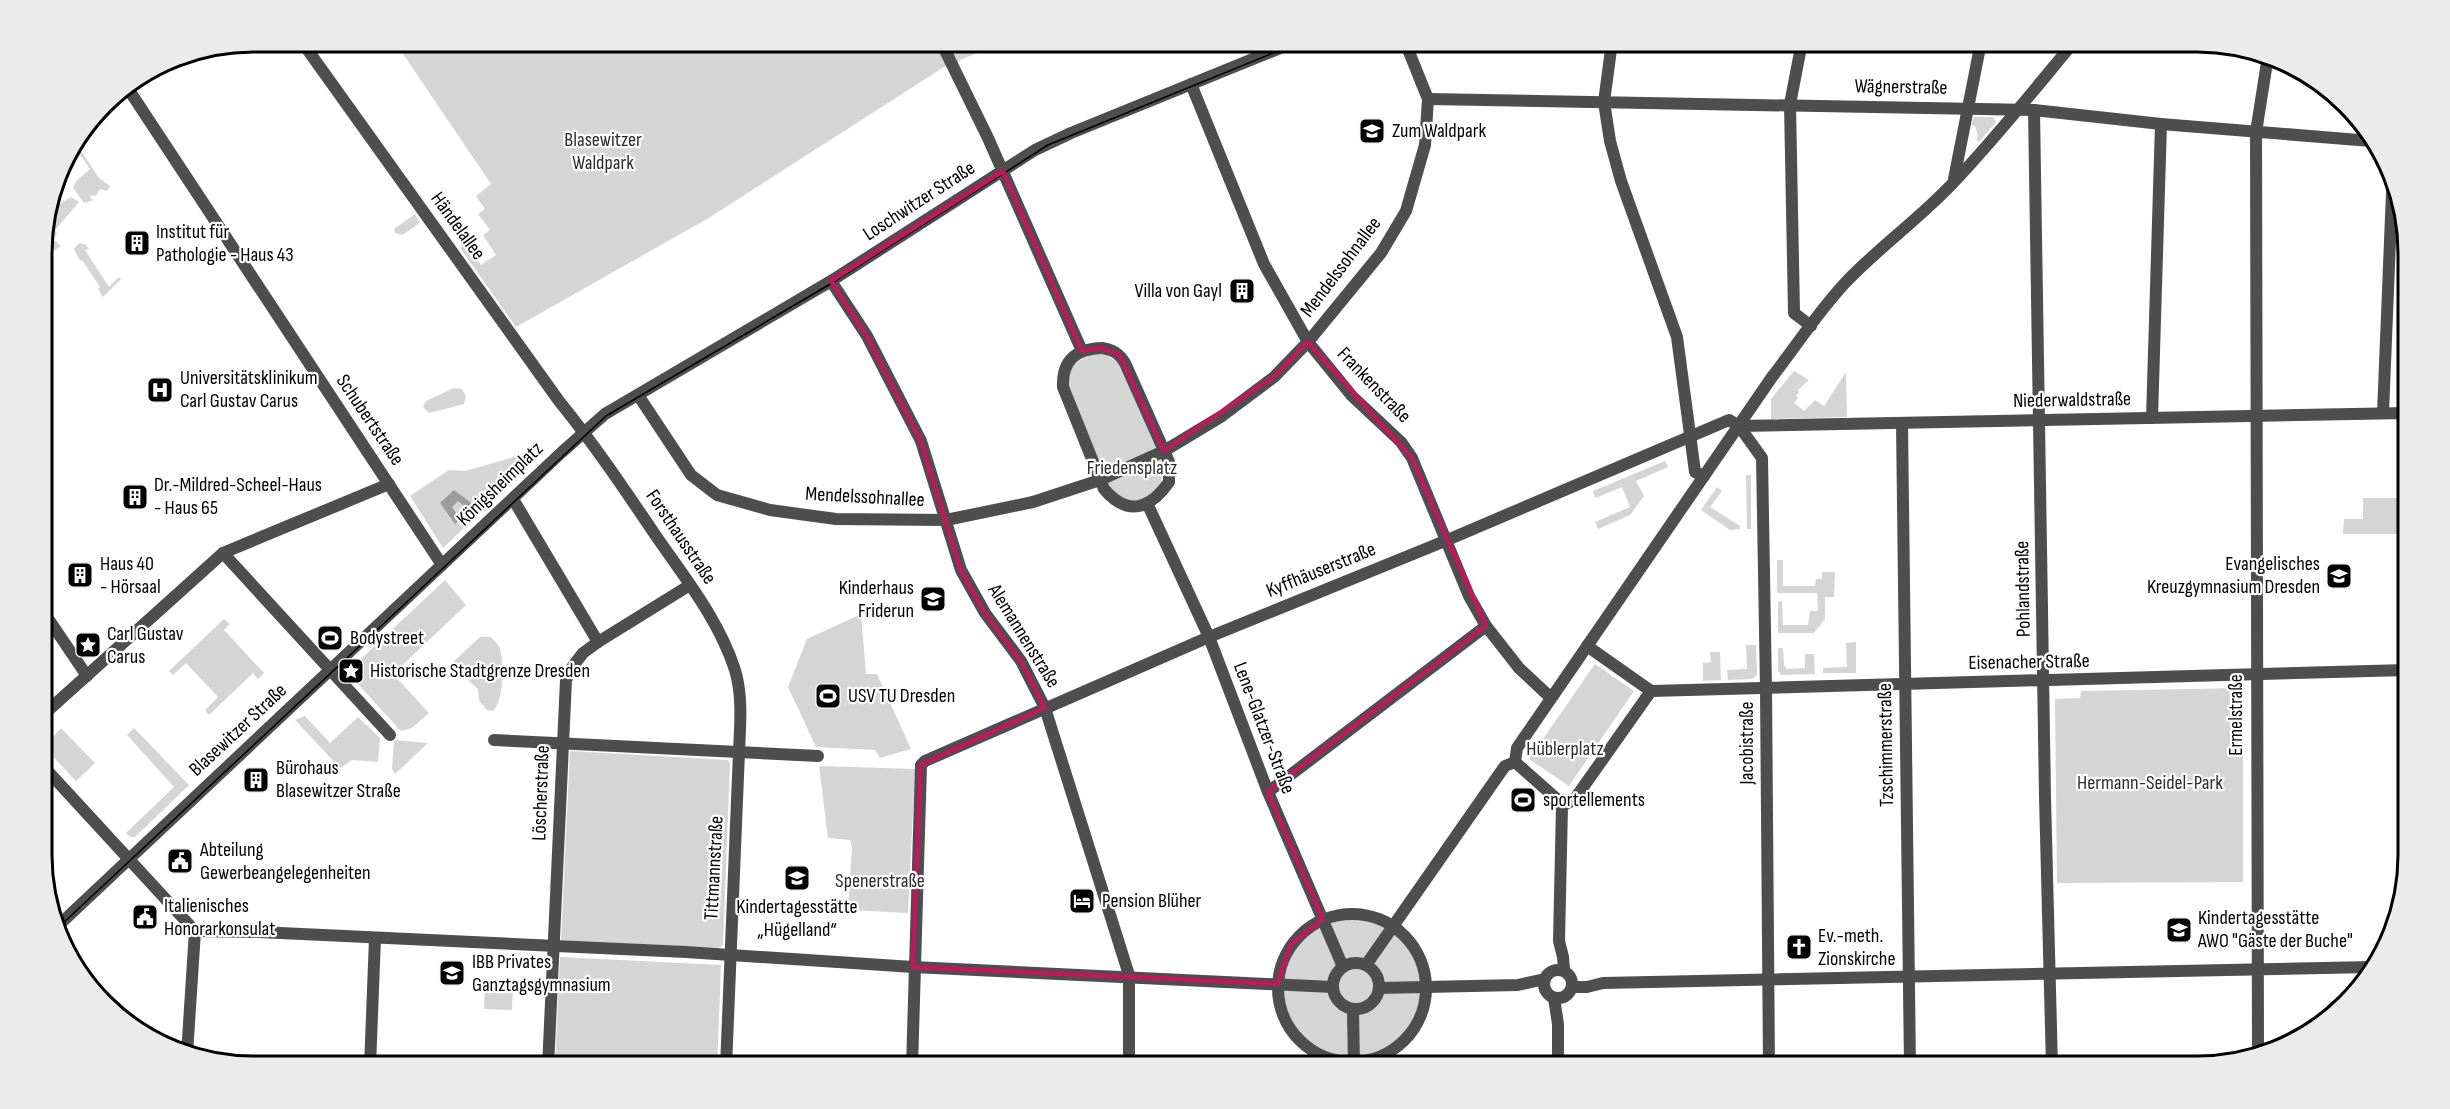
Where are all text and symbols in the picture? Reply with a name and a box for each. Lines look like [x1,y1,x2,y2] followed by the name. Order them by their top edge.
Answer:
[1854,74,1948,100] street label: Wägnerstraße
[1357,116,1387,146] school or university icon: Zum Waldpark
[1392,119,1486,143] place label: Zum Waldpark
[564,128,642,175] park label: Blasewitzer Waldpark
[859,156,979,246] street label: Loschwitzer Straße
[425,187,491,265] street label: Händelallee
[1295,212,1387,322] street label: Mendelssohnallee
[156,220,294,267] place label: Institut für Pathologie - Haus 43
[122,228,152,258] building icon: Institut für Pathologie - Haus 43
[1227,276,1257,306] building icon: Villa von Gayl
[1134,279,1222,303] place label: Villa von Gayl
[1332,342,1416,428] street label: Frankenstraße
[180,366,318,413] place label: Universitätsklinikum Carl Gustav Carus
[331,370,409,470] street label: Schubertstraße
[145,375,175,405] hospital icon: Universitätsklinikum Carl Gustav Carus
[2013,387,2131,413] street label: Niederwaldstraße
[452,437,548,531] street label: Königsheimplatz
[1087,456,1177,480] park label: Friedensplatz
[154,473,322,520] place label: Dr.-Mildred-Scheel-Haus - Haus 65
[120,482,150,512] building icon: Dr.-Mildred-Scheel-Haus - Haus 65
[805,482,925,512] street label: Mendelssohnallee
[641,485,721,589] street label: Forsthausstraße
[1263,537,1379,603] street label: Kyffhäuserstraße
[2010,541,2036,637] street label: Pohlandstraße
[100,552,161,599] place label: Haus 40 - Hörsaal
[2147,552,2320,599] place label: Evangelisches Kreuzgymnasium Dresden
[65,560,95,590] building icon: Haus 40 - Hörsaal
[2324,561,2354,591] school or university icon: Evangelisches Kreuzgymnasium Dresden
[839,576,914,623] place label: Kinderhaus Friderun
[982,579,1065,692] street label: Alemannenstraße
[918,584,948,614] school or university icon: Kinderhaus Friderun
[107,622,184,669] place label: Carl Gustav Carus
[315,623,345,653] sports icon: Bodystreet
[350,626,424,650] place label: Bodystreet
[73,630,103,660] place icon: Carl Gustav Carus
[1968,649,2090,675] street label: Eisenacher Straße
[336,656,366,686] place icon: Historische Stadtgrenze Dresden
[370,659,590,683] place label: Historische Stadtgrenze Dresden
[1228,659,1300,797] street label: Lene-Glatzer-Straße
[2224,674,2248,756] street label: Ermelstraße
[184,679,292,781] street label: Blasewitzer Straße
[813,681,843,711] sports icon: USV TU Dresden
[1873,683,1899,807] street label: Tzschimmerstraße
[848,684,955,708] place label: USV TU Dresden
[1735,702,1759,785] street label: Jacobistraße
[1526,737,1604,761] park label: Hüblerplatz
[527,745,555,841] street label: Löscherstraße
[276,756,401,803] place label: Bürohaus Blasewitzer Straße
[241,765,271,795] building icon: Bürohaus Blasewitzer Straße
[2077,771,2223,795] park label: Hermann-Seidel-Park
[1508,785,1538,815] sports icon: sportellements
[1543,788,1645,812] place label: sportellements
[699,815,729,921] street label: Tittmannstraße
[199,838,371,885] place label: Abteilung Gewerbeangelegenheiten
[165,846,195,876] public building icon: Abteilung Gewerbeangelegenheiten
[782,863,812,893] school or university icon: Kindertagesstätte „Hügelland“
[835,869,925,893] park label: Spenerstraße
[1067,886,1097,916] hotel icon: Pension Blüher
[1102,889,1202,913] place label: Pension Blüher
[164,894,275,941] place label: Italienisches Honorarkonsulat
[736,895,858,942] place label: Kindertagesstätte „Hügelland“
[130,902,160,932] public building icon: Italienisches Honorarkonsulat
[2197,906,2353,953] place label: Kindertagesstätte AWO "Gäste der Buche"
[2164,915,2194,945] school or university icon: Kindertagesstätte AWO "Gäste der Buche"
[1818,924,1895,971] place label: Ev.-meth. Zionskirche
[1784,932,1814,962] church icon: Ev.-meth. Zionskirche
[472,950,611,997] place label: IBB Privates Ganztagsgymnasium
[437,958,467,988] school or university icon: IBB Privates Ganztagsgymnasium

